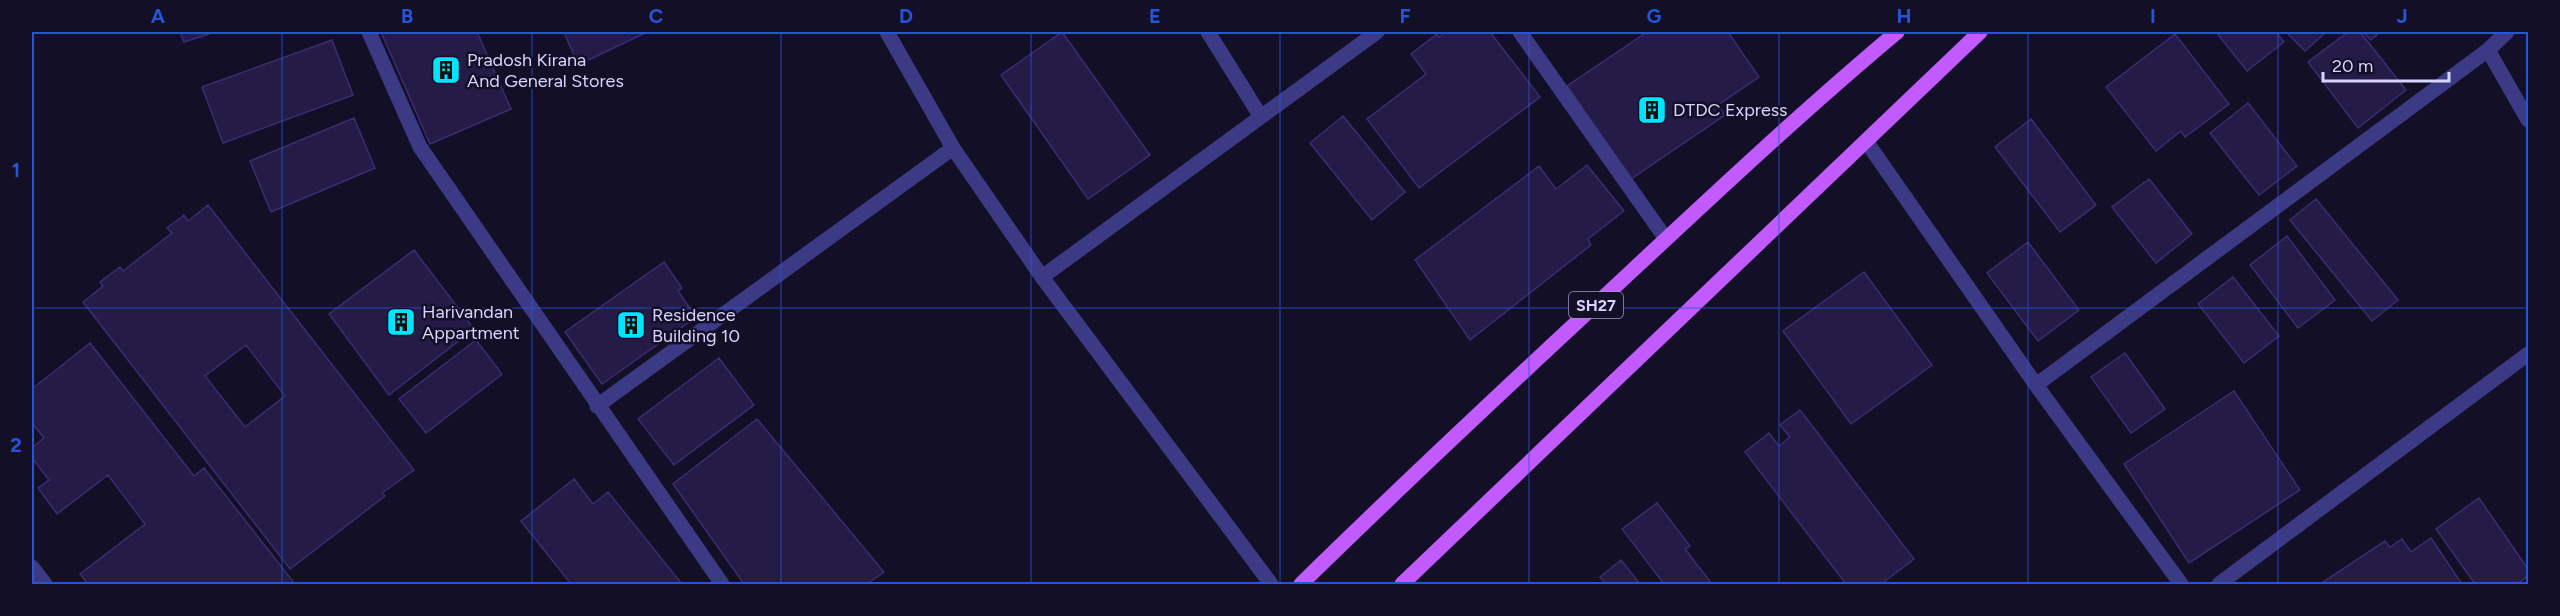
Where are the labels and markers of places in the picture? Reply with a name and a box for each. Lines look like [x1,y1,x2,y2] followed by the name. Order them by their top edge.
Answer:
[467,49,624,92] place label: Pradosh Kirana And General Stores
[430,54,462,86] building icon: Pradosh Kirana And General Stores
[1636,94,1668,126] building icon: DTDC Express
[1673,99,1788,121] place label: DTDC Express
[422,301,520,344] place label: Harivandan Appartment
[652,304,740,347] place label: Residence Building 10
[385,306,417,338] building icon: Harivandan Appartment
[615,309,647,341] building icon: Residence Building 10

